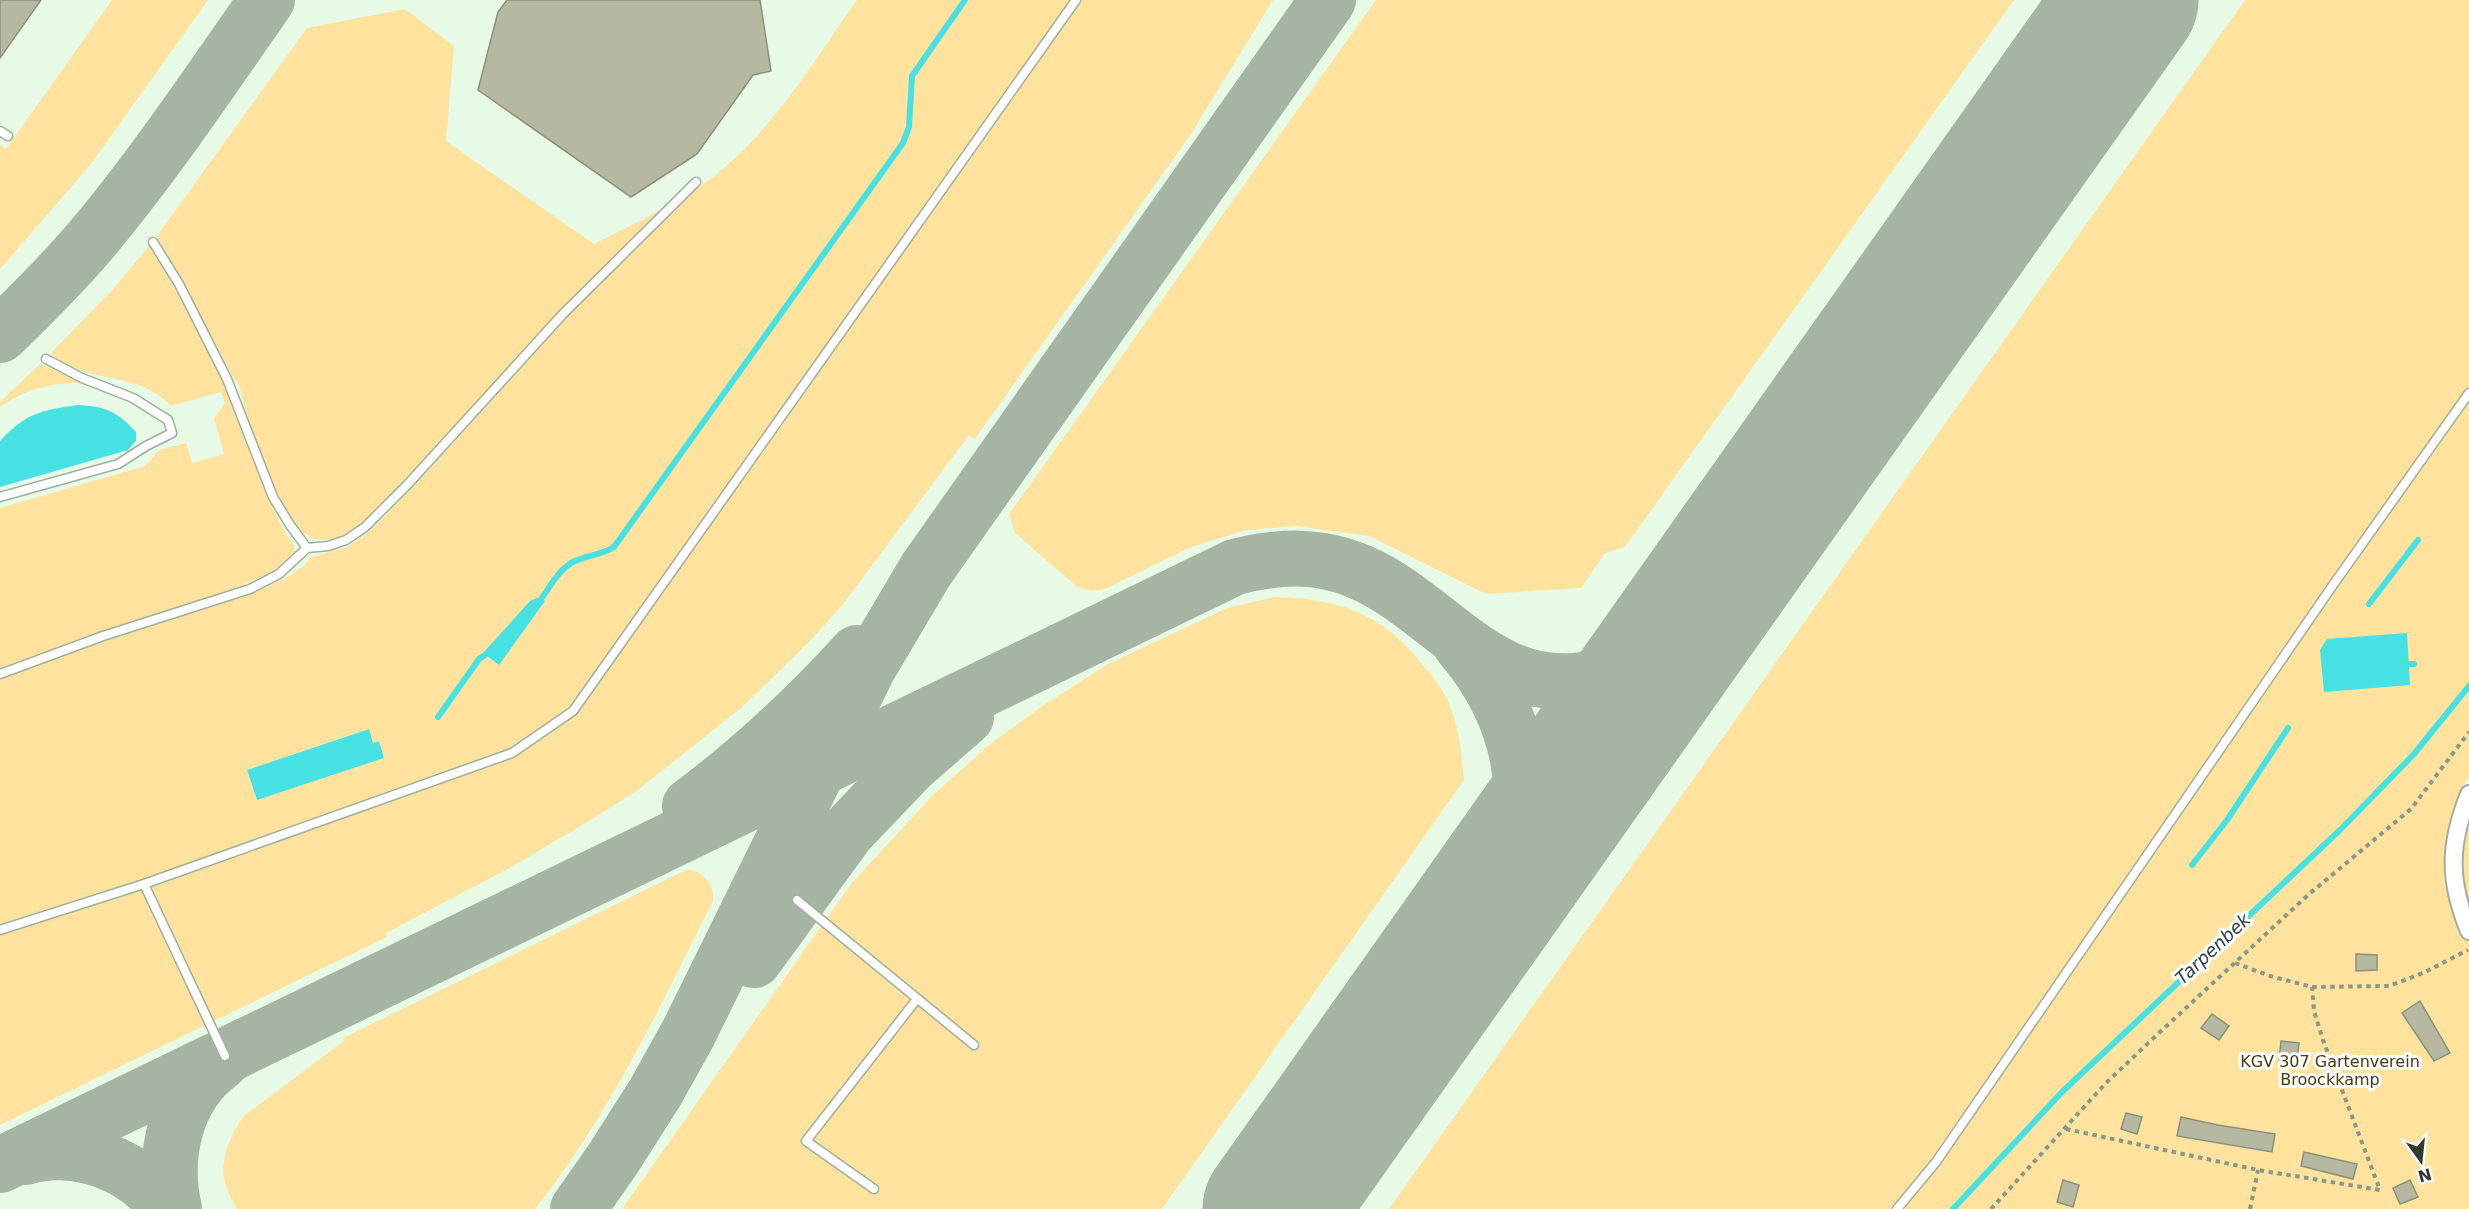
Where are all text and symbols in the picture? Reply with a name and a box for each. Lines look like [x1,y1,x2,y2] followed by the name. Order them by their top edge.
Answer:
[2171,908,2255,988] water label: Tarpenbek
[2240,1052,2420,1089] park label: KGV 307 Gartenverein Broockkamp
[2391,1131,2451,1191] north arrow
[2416,1164,2434,1186] text: N

